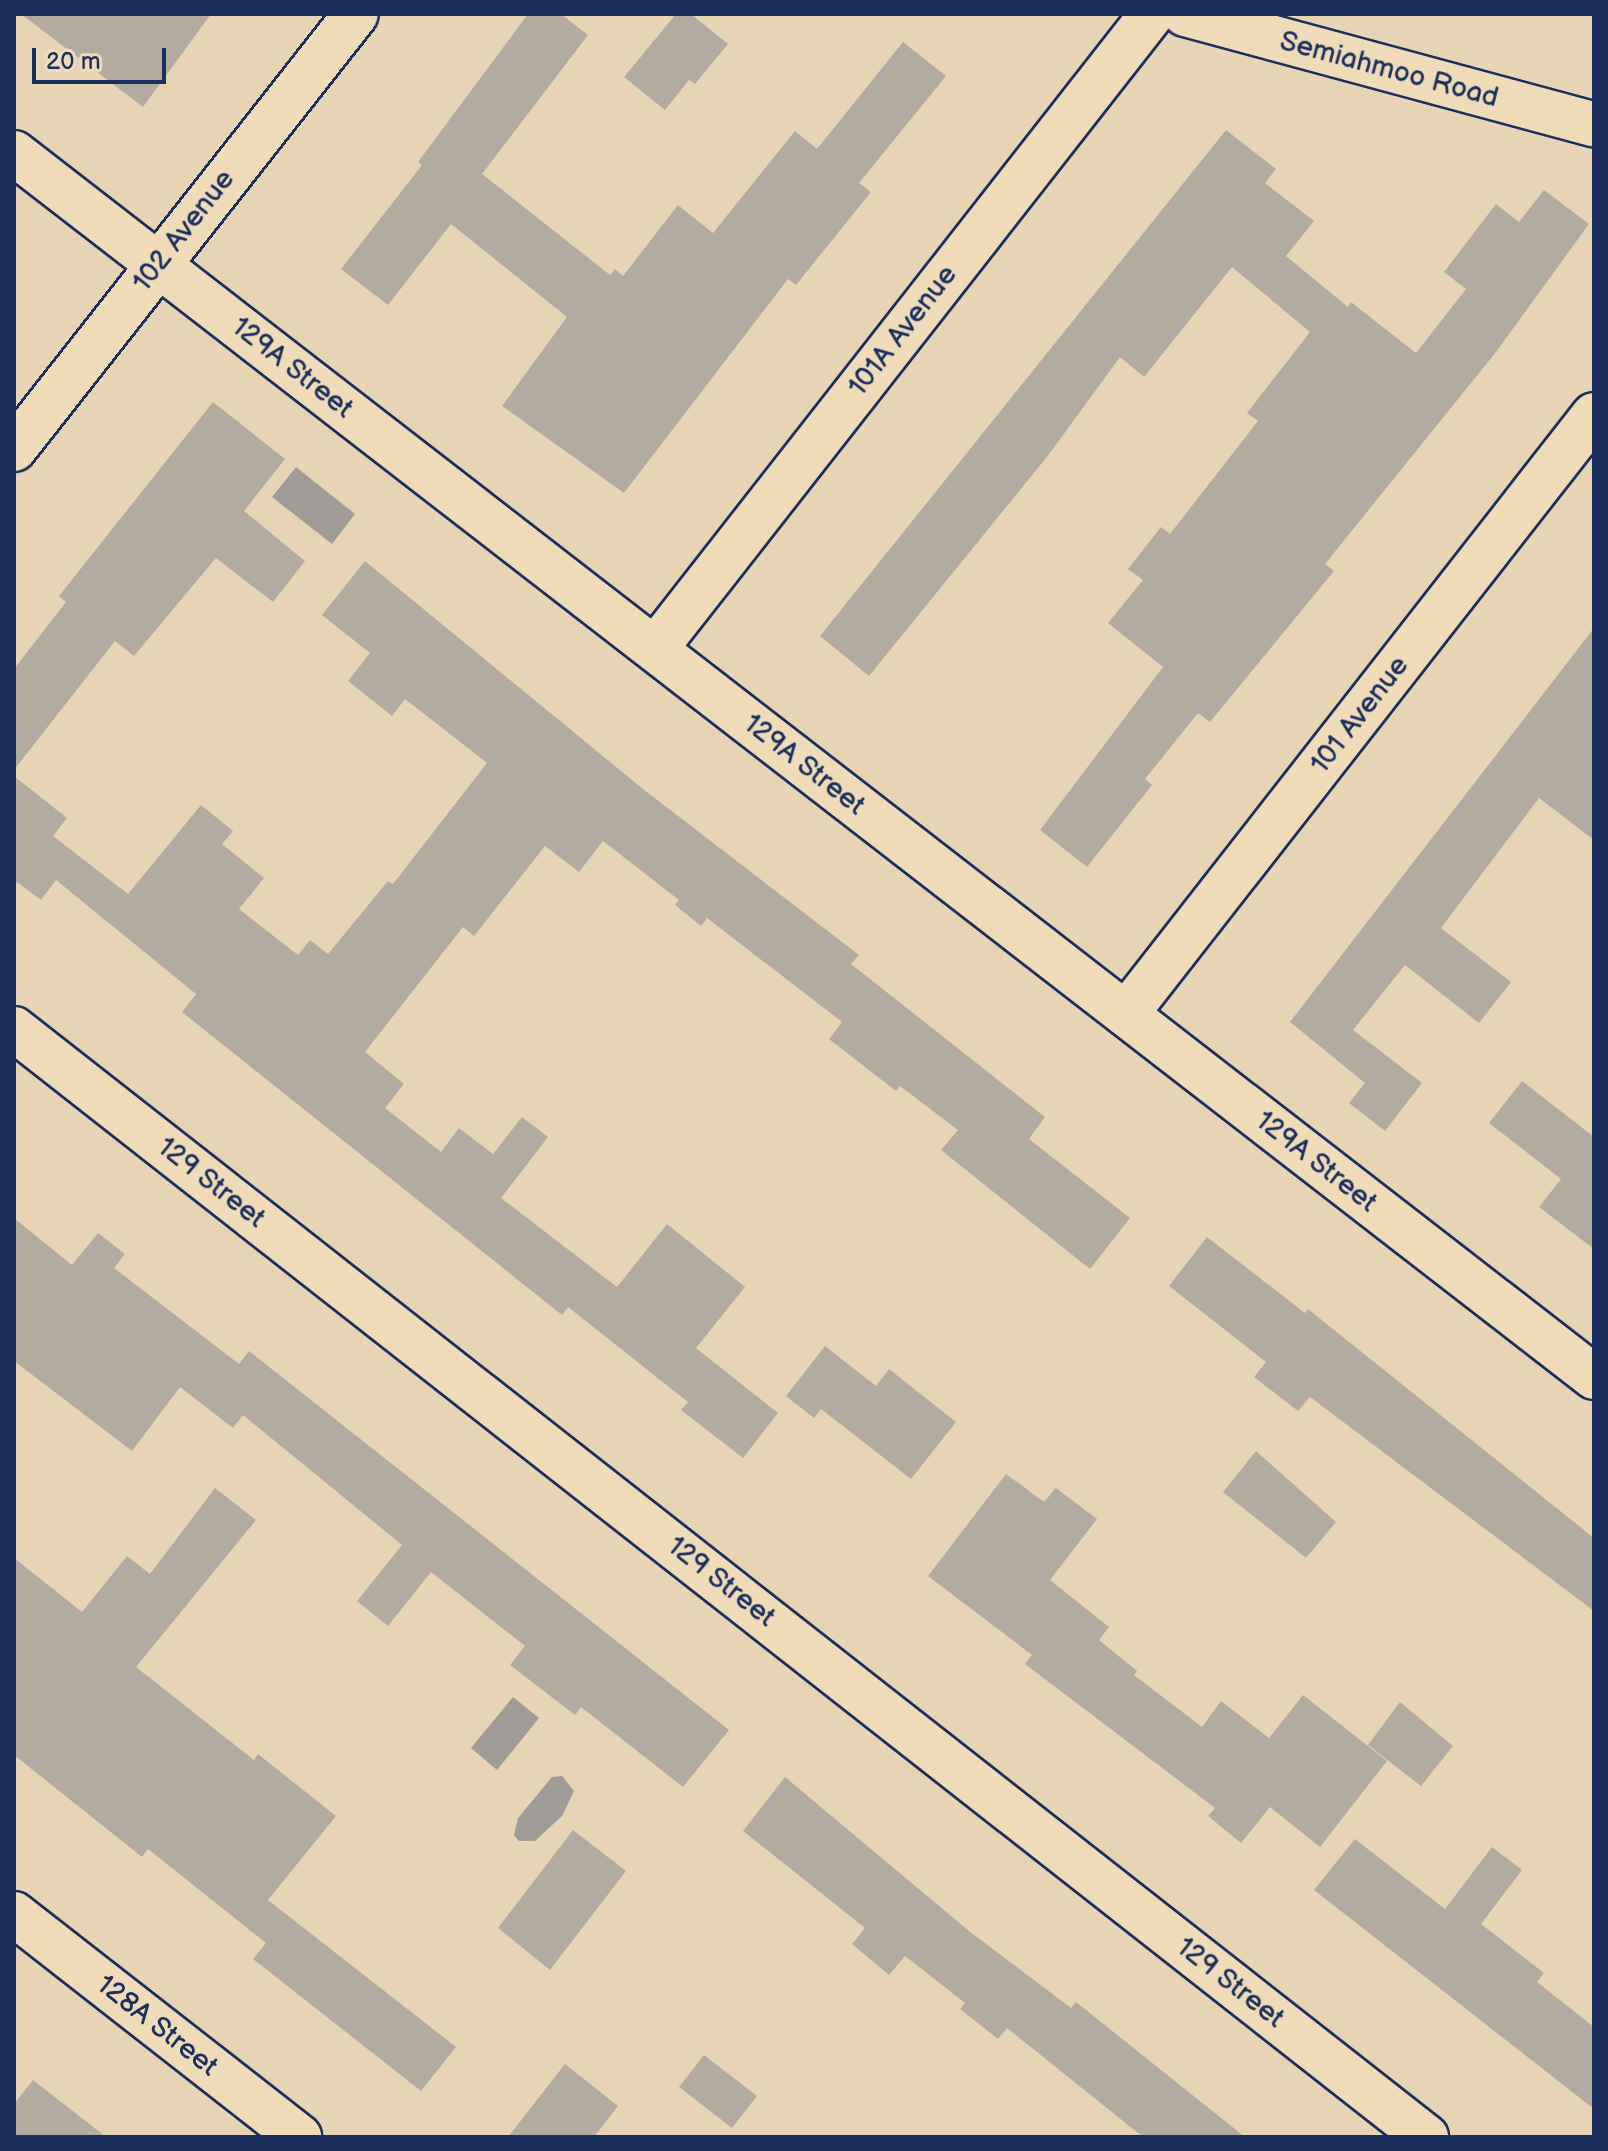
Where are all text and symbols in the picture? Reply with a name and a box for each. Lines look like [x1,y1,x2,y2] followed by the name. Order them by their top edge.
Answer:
[1276,25,1502,115] street label: Semiahmoo Road
[36,32,170,82] scale bar
[46,47,101,76] text: 20 m
[126,163,242,299] street label: 102 Avenue
[842,259,964,403] street label: 101A Avenue
[224,310,360,426] street label: 129A Street
[1304,650,1416,780] street label: 101 Avenue
[736,707,872,823] street label: 129A Street
[1248,1104,1384,1220] street label: 129A Street
[150,1130,272,1236] street label: 129 Street
[660,1529,782,1635] street label: 129 Street
[1169,1930,1291,2036] street label: 129 Street
[89,1968,225,2084] street label: 128A Street

